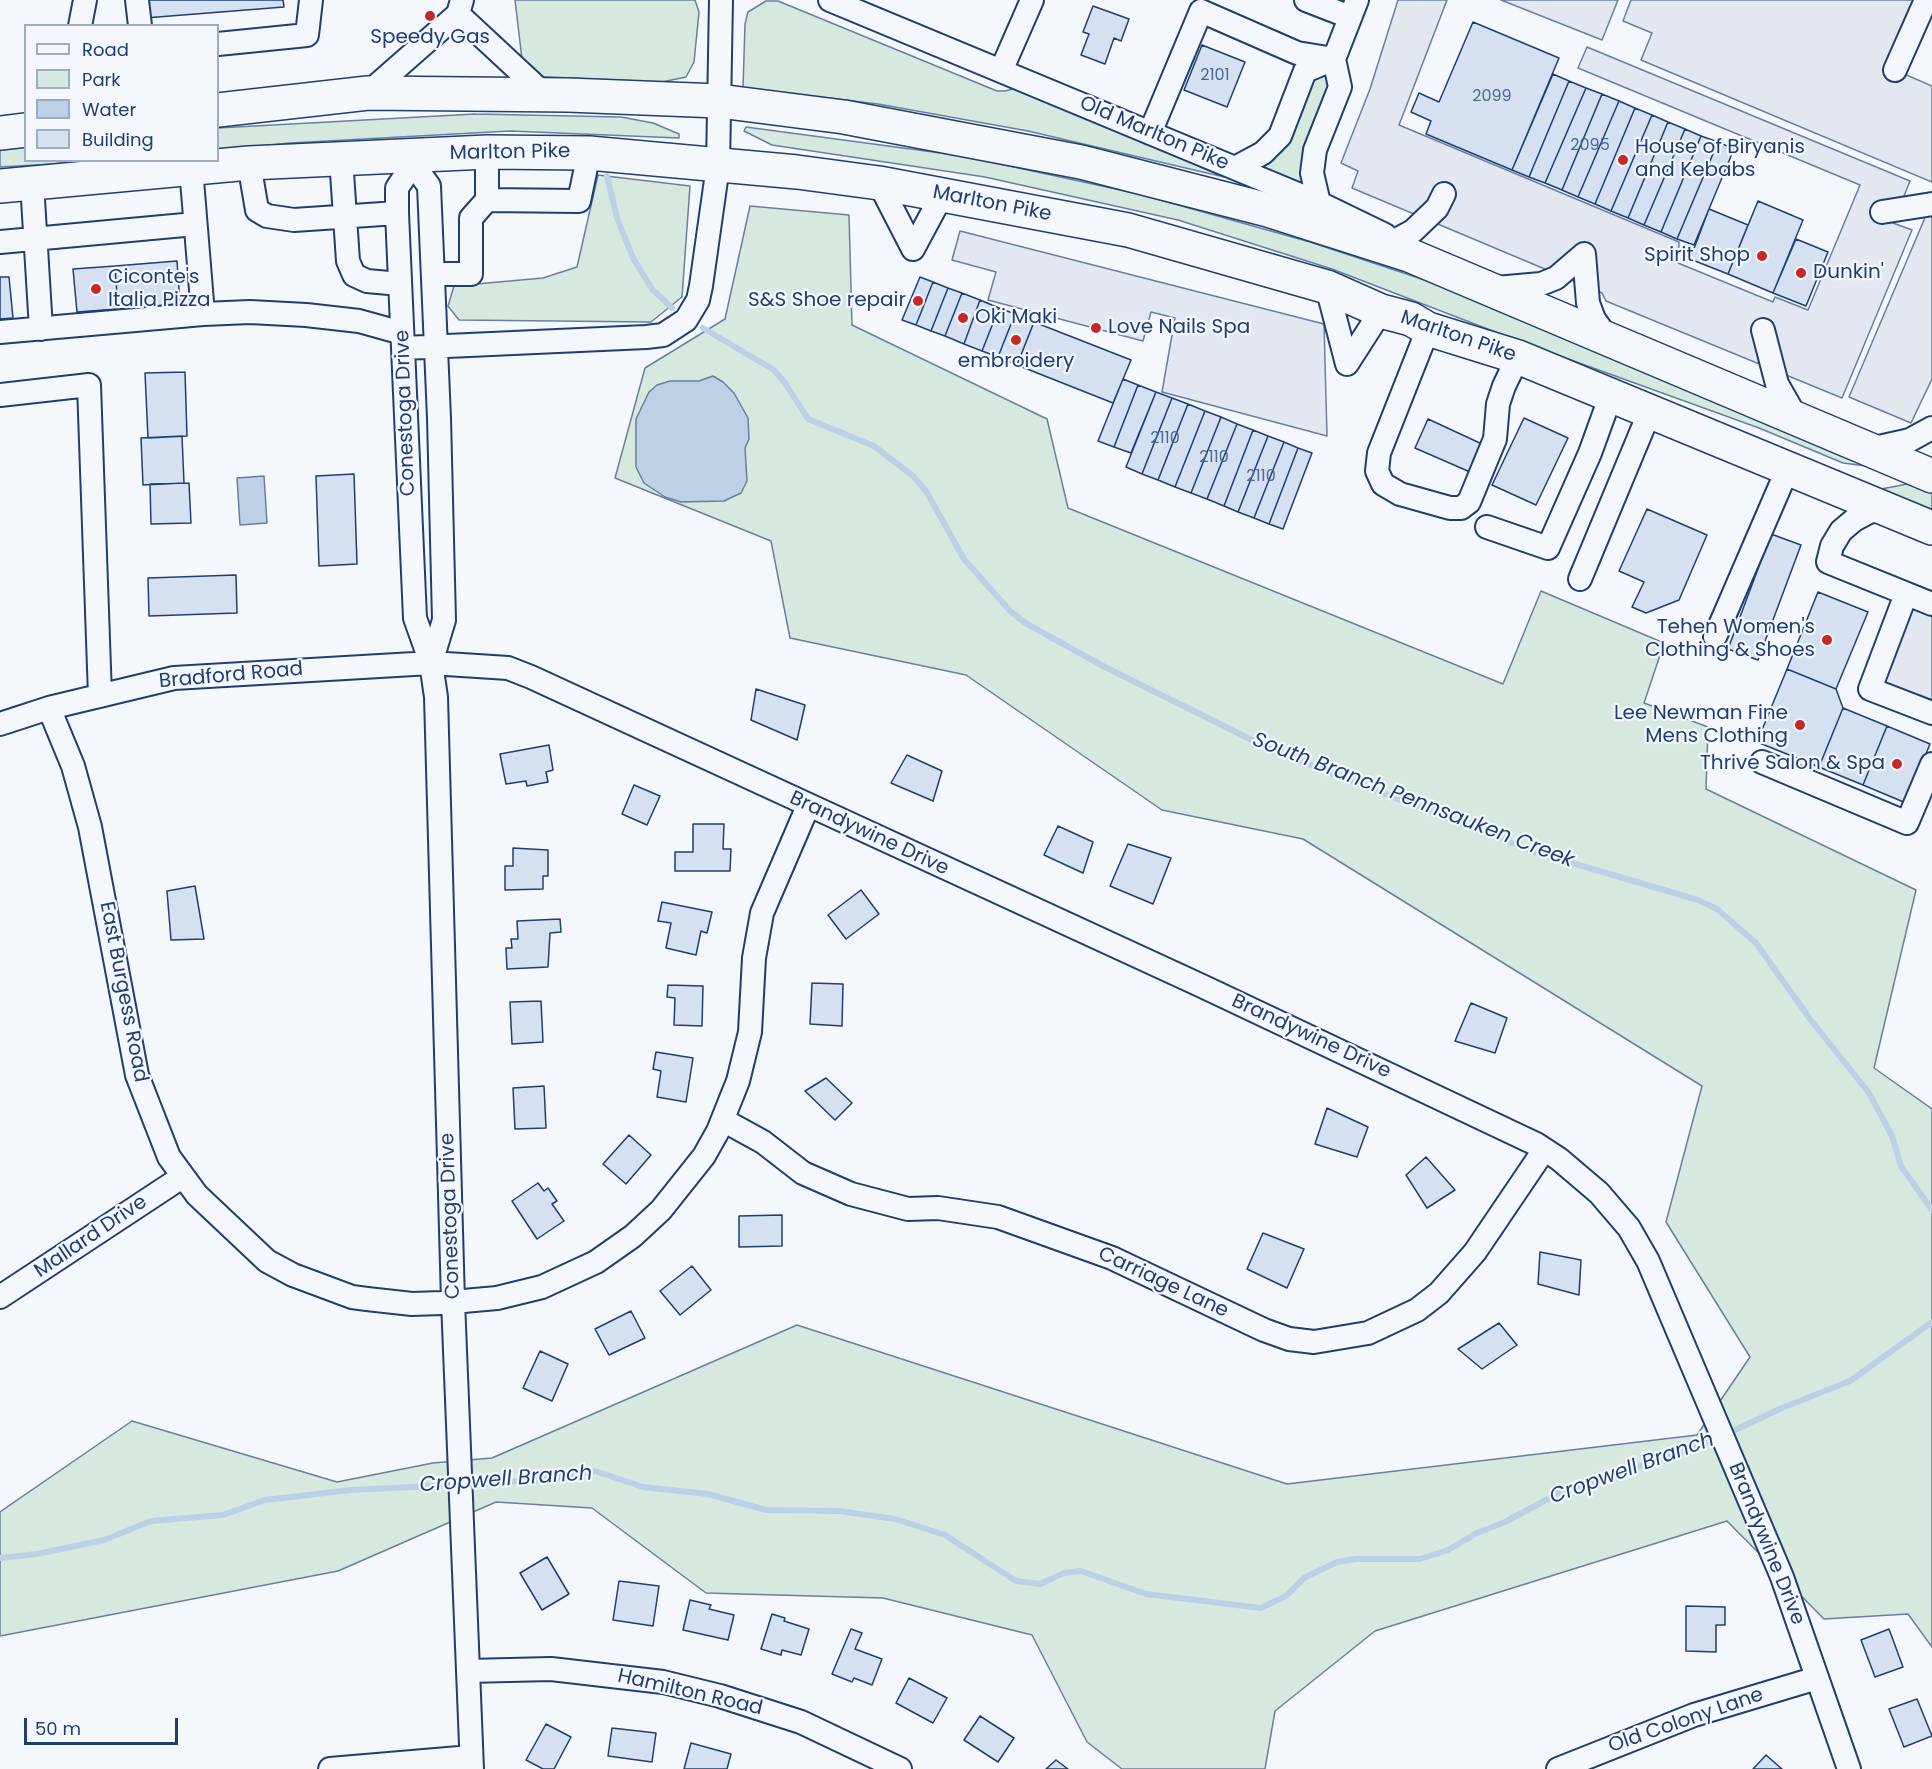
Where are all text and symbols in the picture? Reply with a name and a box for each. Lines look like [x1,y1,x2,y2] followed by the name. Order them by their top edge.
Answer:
[423,9,437,23] marker: Speedy Gas
[24,24,219,162] legend
[370,26,490,50] place label: Speedy Gas
[82,37,129,62] text: Road
[1200,66,1230,86] house number: 2101
[82,67,121,92] text: Park
[1472,87,1512,107] house number: 2099
[1076,92,1232,176] street label: Old Marlton Pike
[82,97,136,122] text: Water
[82,127,154,152] text: Building
[1570,136,1610,156] house number: 2095
[1635,136,1805,183] place label: House of Biryanis and Kebabs
[450,140,570,166] street label: Marlton Pike
[1616,153,1630,167] marker: House of Biryanis and Kebabs
[931,181,1053,227] street label: Marlton Pike
[1644,244,1750,268] place label: Spirit Shop
[1755,249,1769,263] marker: Spirit Shop
[1813,261,1884,285] place label: Dunkin'
[108,266,211,313] place label: Ciconte's Italia Pizza
[1794,266,1808,280] marker: Dunkin'
[89,282,103,296] marker: Ciconte's Italia Pizza
[748,289,906,313] place label: S&S Shoe repair
[911,294,925,308] marker: S&S Shoe repair
[975,306,1057,330] place label: Oki Maki
[1397,306,1519,368] street label: Marlton Pike
[956,311,970,325] marker: Oki Maki
[1108,316,1250,340] place label: Love Nails Spa
[1089,321,1103,335] marker: Love Nails Spa
[391,329,421,497] street label: Conestoga Drive
[1009,333,1023,347] marker: embroidery
[958,350,1074,374] place label: embroidery
[1150,429,1180,449] house number: 2110
[1199,448,1229,468] house number: 2110
[1246,467,1276,487] house number: 2110
[1645,616,1815,663] place label: Tehen Women's Clothing & Shoes
[1820,633,1834,647] marker: Tehen Women's Clothing & Shoes
[158,658,304,694] street label: Bradford Road
[1614,702,1788,749] place label: Lee Newman Fine Mens Clothing
[1793,718,1807,732] marker: Lee Newman Fine Mens Clothing
[1249,728,1577,874] water label: South Branch Pennsauken Creek
[1700,752,1885,776] place label: Thrive Salon & Spa
[1890,757,1904,771] marker: Thrive Salon & Spa
[786,787,952,881] street label: Brandywine Drive
[94,900,152,1084] street label: East Burgess Road
[1228,990,1394,1084] street label: Brandywine Drive
[436,1132,466,1300] street label: Conestoga Drive
[30,1191,152,1283] street label: Mallard Drive
[1094,1242,1232,1324] street label: Carriage Lane
[1546,1428,1718,1510] water label: Cropwell Branch
[1723,1459,1809,1629] street label: Brandywine Drive
[419,1461,593,1499] water label: Cropwell Branch
[615,1665,765,1721] street label: Hamilton Road
[1605,1683,1767,1759] street label: Old Colony Lane
[27,1706,182,1744] scale bar
[35,1716,81,1741] text: 50 m

